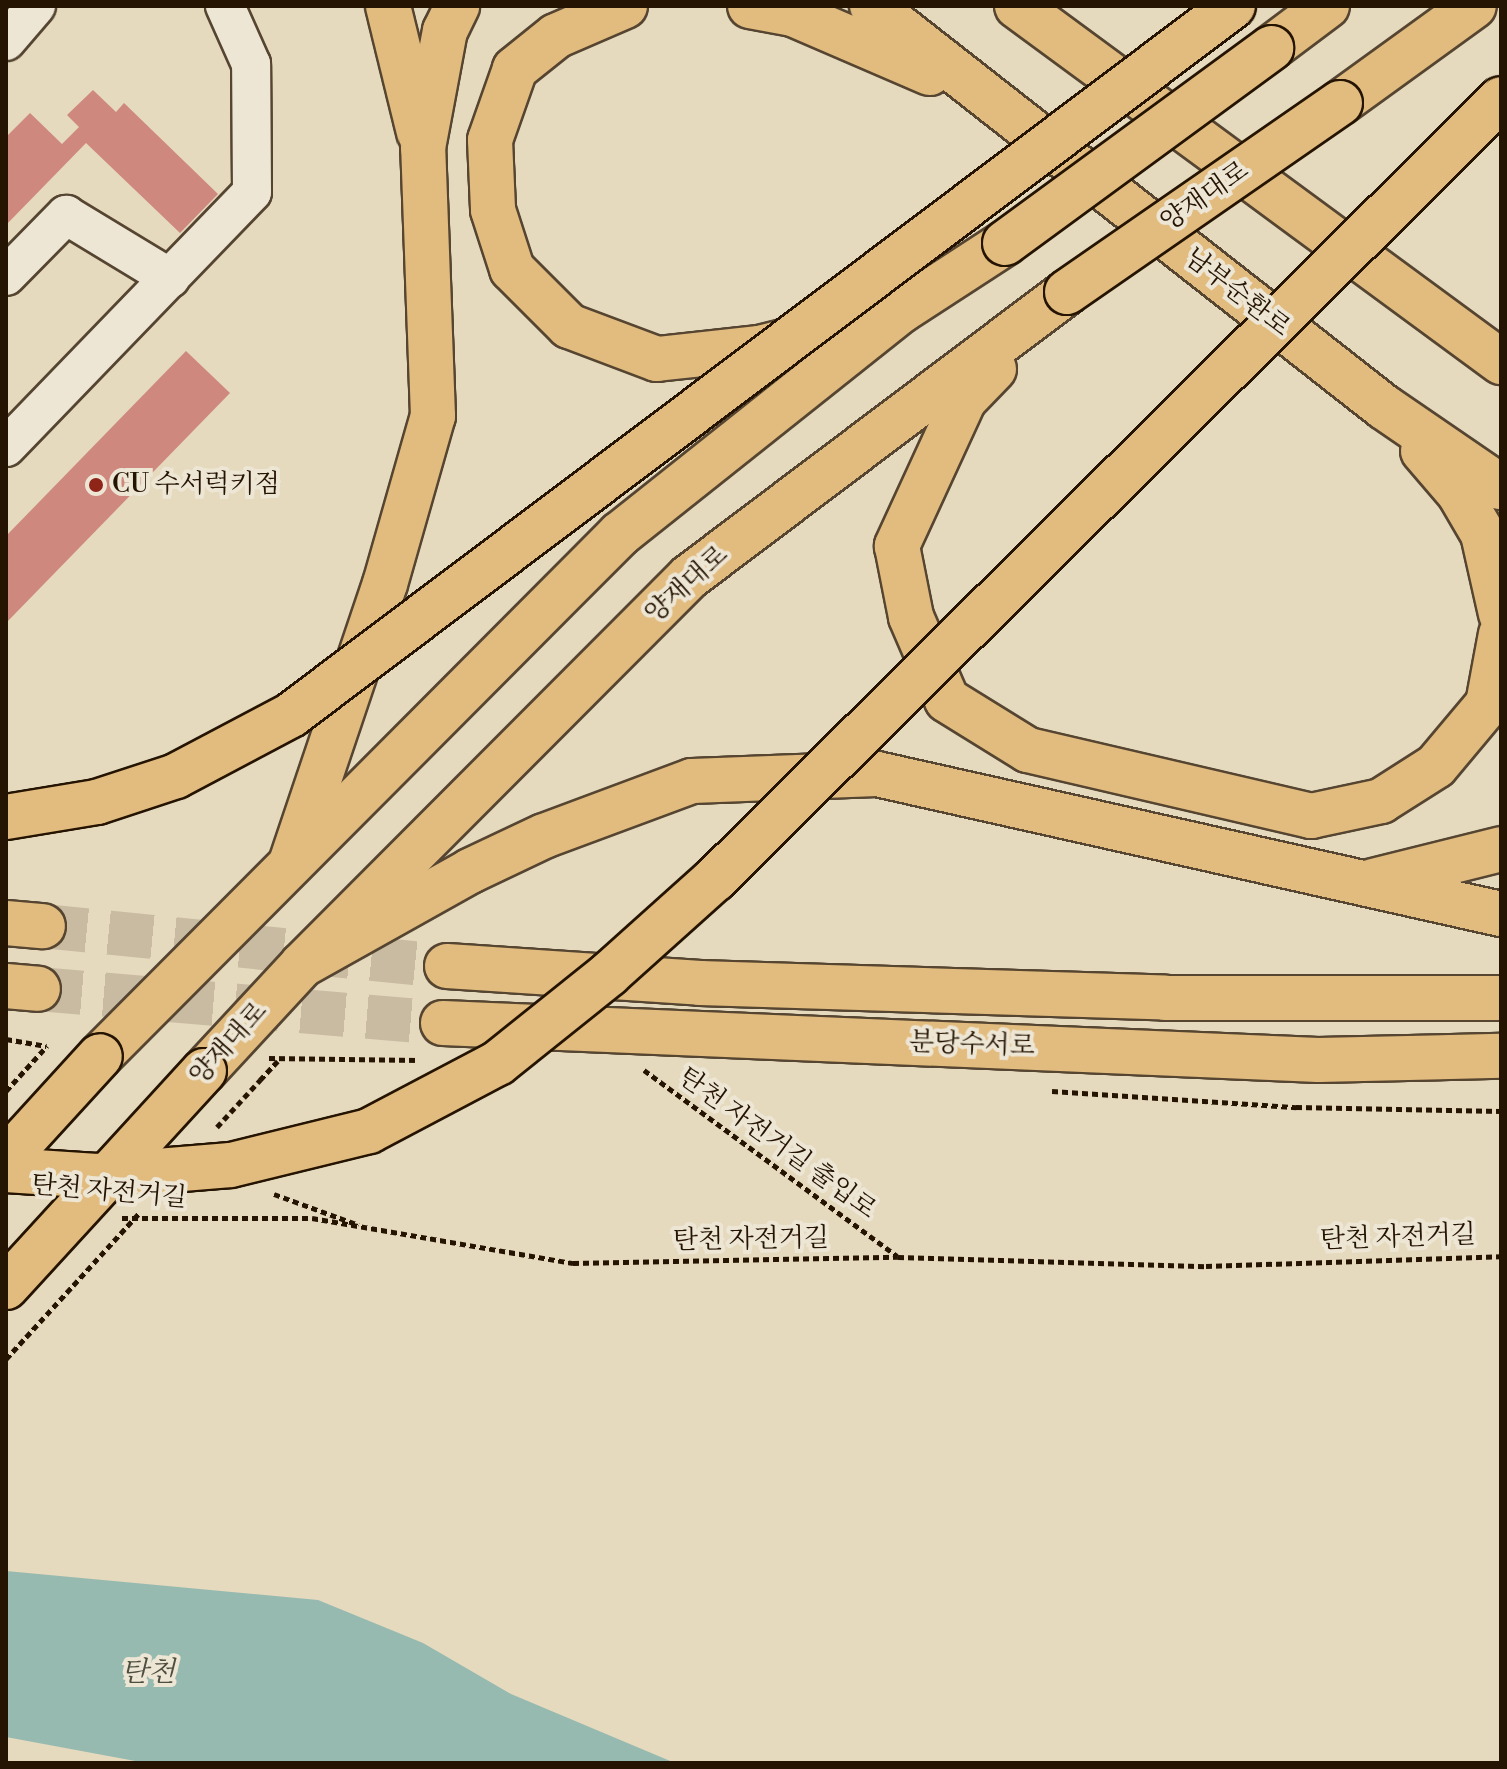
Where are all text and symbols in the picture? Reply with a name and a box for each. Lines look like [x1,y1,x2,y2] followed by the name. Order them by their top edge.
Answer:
[1155,155,1255,239] street label: 양재대로
[1178,242,1296,344] street label: 남부순환로
[112,469,280,501] place label: CU 수서럭키점
[87,476,105,494] marker: CU 수서럭키점
[639,540,735,630] street label: 양재대로
[184,996,274,1092] street label: 양재대로
[909,1027,1035,1063] street label: 분당수서로
[672,1062,882,1226] street label: 탄천 자전거길 출입로
[30,1170,188,1214] street label: 탄천 자전거길
[1319,1220,1477,1256] street label: 탄천 자전거길
[673,1223,829,1257] street label: 탄천 자전거길
[121,1656,175,1690] water label: 탄천

